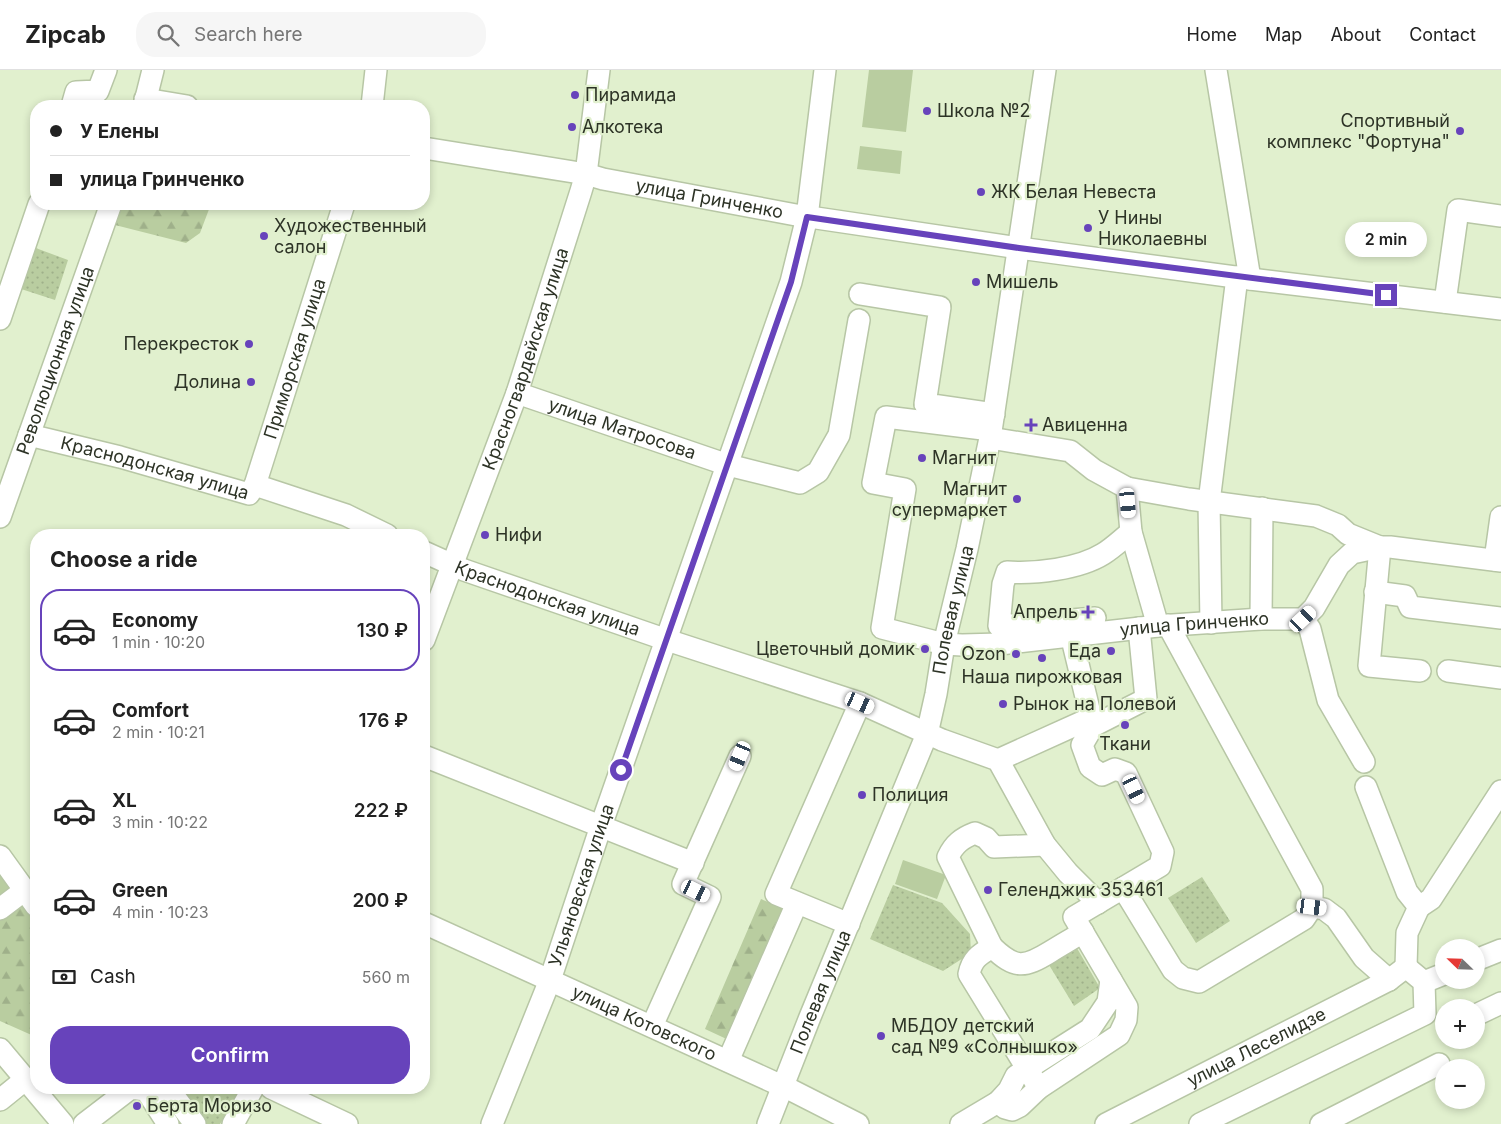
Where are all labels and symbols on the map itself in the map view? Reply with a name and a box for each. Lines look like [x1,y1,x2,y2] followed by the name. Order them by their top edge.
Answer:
[585,84,676,105] place label: Пирамида
[569,89,581,101] marker: Пирамида
[937,100,1031,121] place label: Школа №2
[921,105,933,117] marker: Школа №2
[1267,110,1450,152] place label: Спортивный комплекс "Фортуна"
[582,116,663,137] place label: Алкотека
[566,121,578,133] marker: Алкотека
[1454,125,1466,137] marker: Спортивный комплекс "Фортуна"
[634,174,785,222] street label: улица Гринченко
[991,181,1156,202] place label: ЖК Белая Невеста
[975,186,987,198] marker: ЖК Белая Невеста
[1098,207,1207,249] place label: У Нины Николаевны
[274,215,427,257] place label: Художественный салон
[1082,222,1094,234] marker: У Нины Николаевны
[1345,222,1427,258] callout: 2 min
[258,230,270,242] marker: Художественный салон
[478,245,572,473] street label: Красногвардейская улица
[12,263,98,457] street label: Революционная улица
[986,271,1059,292] place label: Мишель
[259,276,330,442] street label: Приморская улица
[970,276,982,288] marker: Мишель
[1375,284,1397,306] route end
[123,333,239,354] place label: Перекресток
[243,338,255,350] marker: Перекресток
[174,371,241,392] place label: Долина
[245,376,257,388] marker: Долина
[546,393,699,463] street label: улица Матросова
[1042,414,1128,435] place label: Авиценна
[1024,418,1038,432] marker: Авиценна
[59,432,251,503] street label: Краснодонская улица
[932,447,997,468] place label: Магнит
[916,452,928,464] marker: Магнит
[892,478,1008,520] place label: Магнит супермаркет
[1119,487,1136,519] car
[1011,493,1023,505] marker: Магнит супермаркет
[495,524,542,545] place label: Нифи
[479,529,491,541] marker: Нифи
[928,543,977,676] street label: Полевая улица
[452,556,643,640] street label: Краснодонская улица
[1013,601,1078,622] place label: Апрель
[1286,603,1319,635] car
[1082,606,1094,618] marker: Апрель
[1119,608,1269,640] street label: улица Гринченко
[756,638,915,659] place label: Цветочный домик
[1069,640,1101,661] place label: Еда
[919,643,931,655] marker: Цветочный домик
[961,643,1006,664] place label: Ozon
[1105,645,1117,657] marker: Еда
[1010,648,1022,660] marker: Ozon
[1036,652,1048,664] marker: Наша пирожковая
[961,666,1123,687] place label: Наша пирожковая
[843,690,876,716] car
[1013,693,1176,714] place label: Рынок на Полевой
[997,698,1009,710] marker: Рынок на Полевой
[1119,719,1131,731] marker: Ткани
[1099,733,1151,754] place label: Ткани
[727,739,752,773] car
[610,759,632,781] route start
[1120,772,1147,806] car
[872,784,949,805] place label: Полиция
[856,789,868,801] marker: Полиция
[544,801,618,969] street label: Ульяновская улица
[679,878,712,904] car
[998,879,1164,900] place label: Геленджик 353461
[982,884,994,896] marker: Геленджик 353461
[1296,898,1327,916] car
[786,927,855,1057] street label: Полевая улица
[1435,939,1485,989] north arrow
[569,981,720,1065] street label: улица Котовского
[1184,1003,1329,1091] street label: улица Леселидзе
[891,1015,1078,1057] place label: МБДОУ детский сад №9 «Солнышко»
[875,1030,887,1042] marker: МБДОУ детский сад №9 «Солнышко»
[147,1095,272,1116] place label: Берта Моризо
[131,1100,143,1112] marker: Берта Моризо

